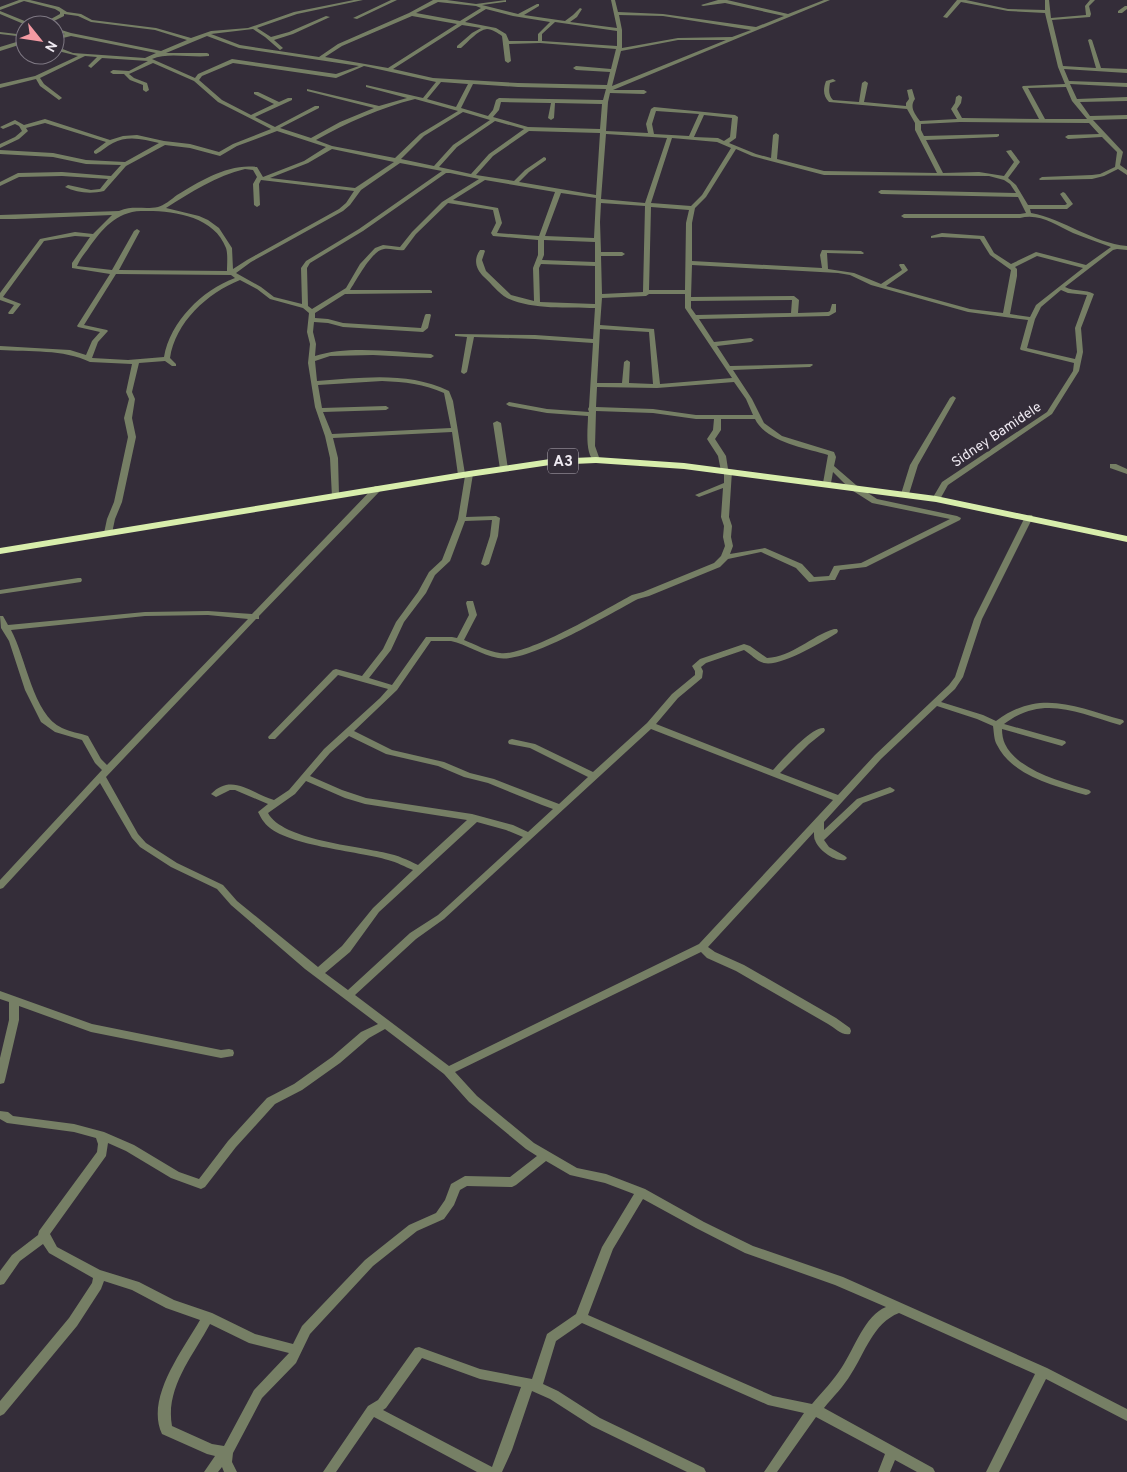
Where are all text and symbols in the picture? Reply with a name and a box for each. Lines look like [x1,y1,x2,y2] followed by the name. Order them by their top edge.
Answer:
[15,15,65,65] north arrow
[40,37,60,54] text: N
[949,399,1045,472] street label: Sidney Bamidele
[548,448,578,474] road number: A3

